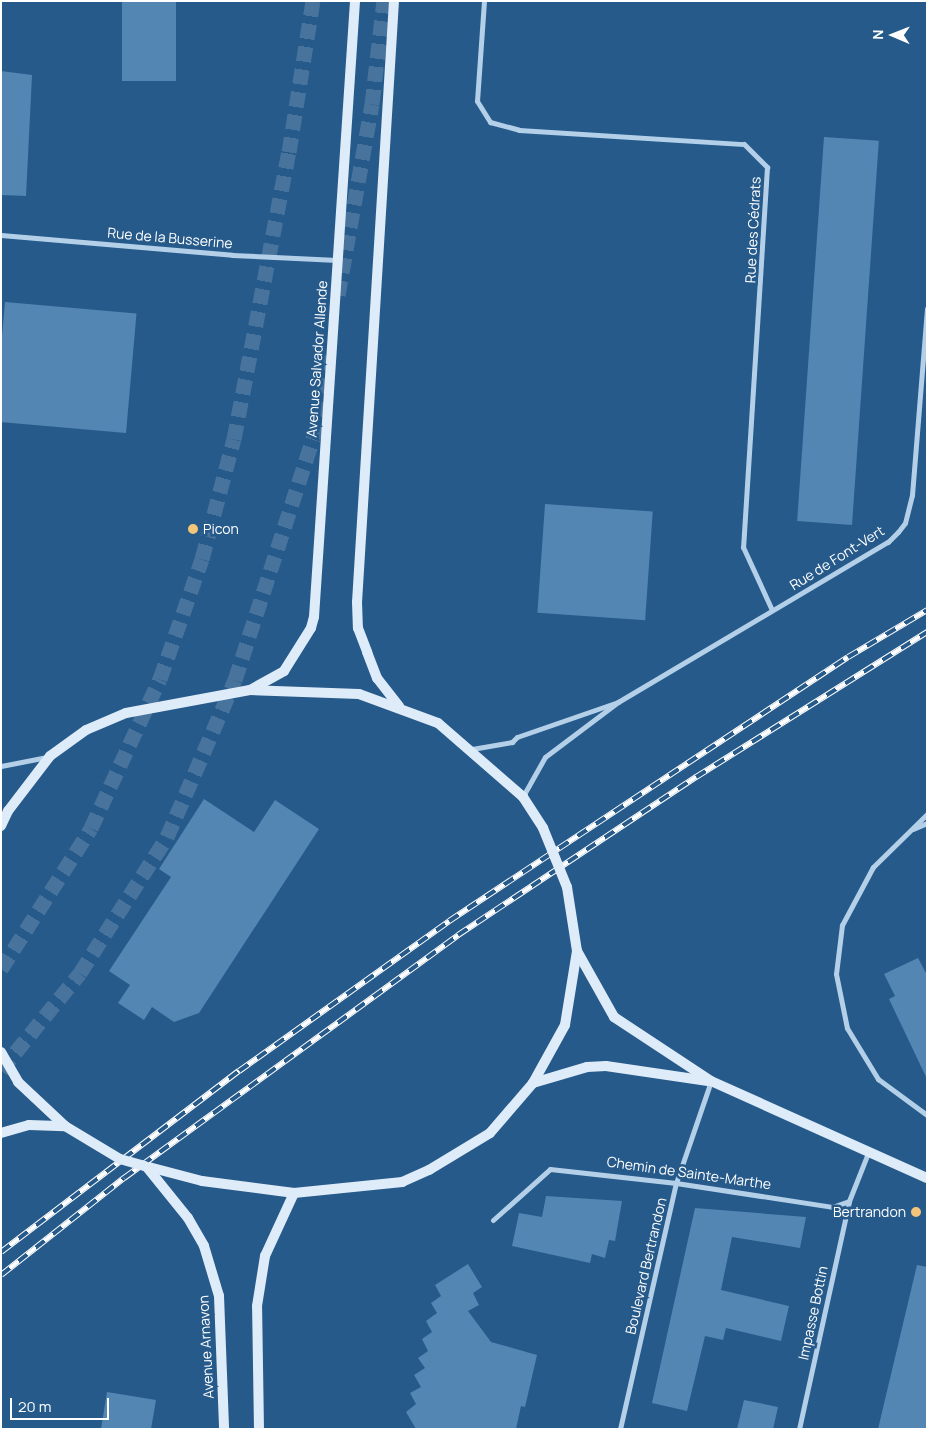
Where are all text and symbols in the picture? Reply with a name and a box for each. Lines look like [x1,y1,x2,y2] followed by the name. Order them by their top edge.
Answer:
[868,10,918,60] north arrow
[868,30,887,40] text: N
[742,176,764,284] street label: Rue des Cédrats
[107,224,233,252] street label: Rue de la Busserine
[303,280,331,438] street label: Avenue Salvador Allende
[203,521,239,537] place label: Picon
[787,522,887,594] street label: Rue de Font-Vert
[187,523,199,535] marker: Picon
[606,1153,772,1193] street label: Chemin de Sainte-Marthe
[622,1196,670,1336] street label: Boulevard Bertrandon
[833,1204,906,1220] place label: Bertrandon
[910,1206,922,1218] marker: Bertrandon
[795,1264,831,1362] street label: Impasse Bottin
[195,1295,217,1399] street label: Avenue Arnavon
[12,1388,111,1420] scale bar
[18,1396,51,1417] text: 20 m

